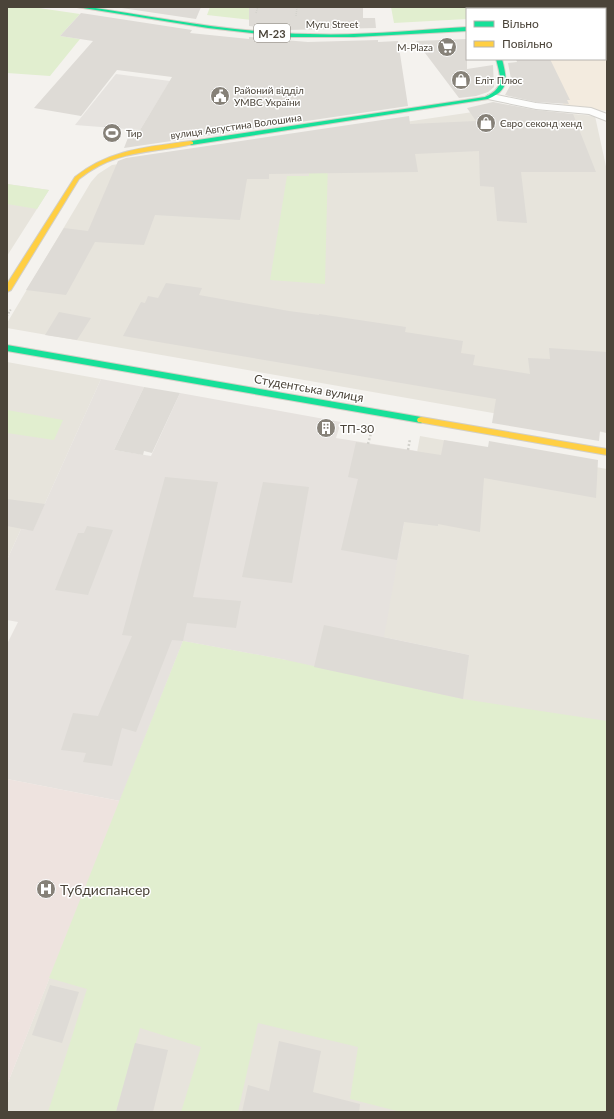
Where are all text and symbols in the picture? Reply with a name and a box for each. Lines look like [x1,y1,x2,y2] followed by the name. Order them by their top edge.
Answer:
[466,8,606,60] legend
[502,16,539,31] text: Вільно
[306,18,359,30] street label: Myru Street
[254,24,290,42] road number: М-23
[436,36,458,58] supermarket icon: M-Plaza
[502,36,553,51] text: Повільно
[397,41,433,53] place label: M-Plaza
[450,69,472,91] shop icon: Еліт Плюс
[475,74,523,86] place label: Еліт Плюс
[234,84,304,108] place label: Районий відділ УМВС України
[209,85,231,107] public building icon: Районий відділ УМВС України
[170,111,302,141] street label: вулиця Августина Волошина
[475,112,497,134] shop icon: Євро секонд хенд
[500,117,582,129] place label: Євро секонд хенд
[101,122,123,144] sports icon: Тир
[126,127,143,139] place label: Тир
[253,371,365,405] street label: Студентська вулиця
[315,417,337,439] building icon: ТП-30
[340,421,374,436] place label: ТП-30
[35,878,57,900] hospital icon: Тубдиспансер
[60,881,150,898] place label: Тубдиспансер

